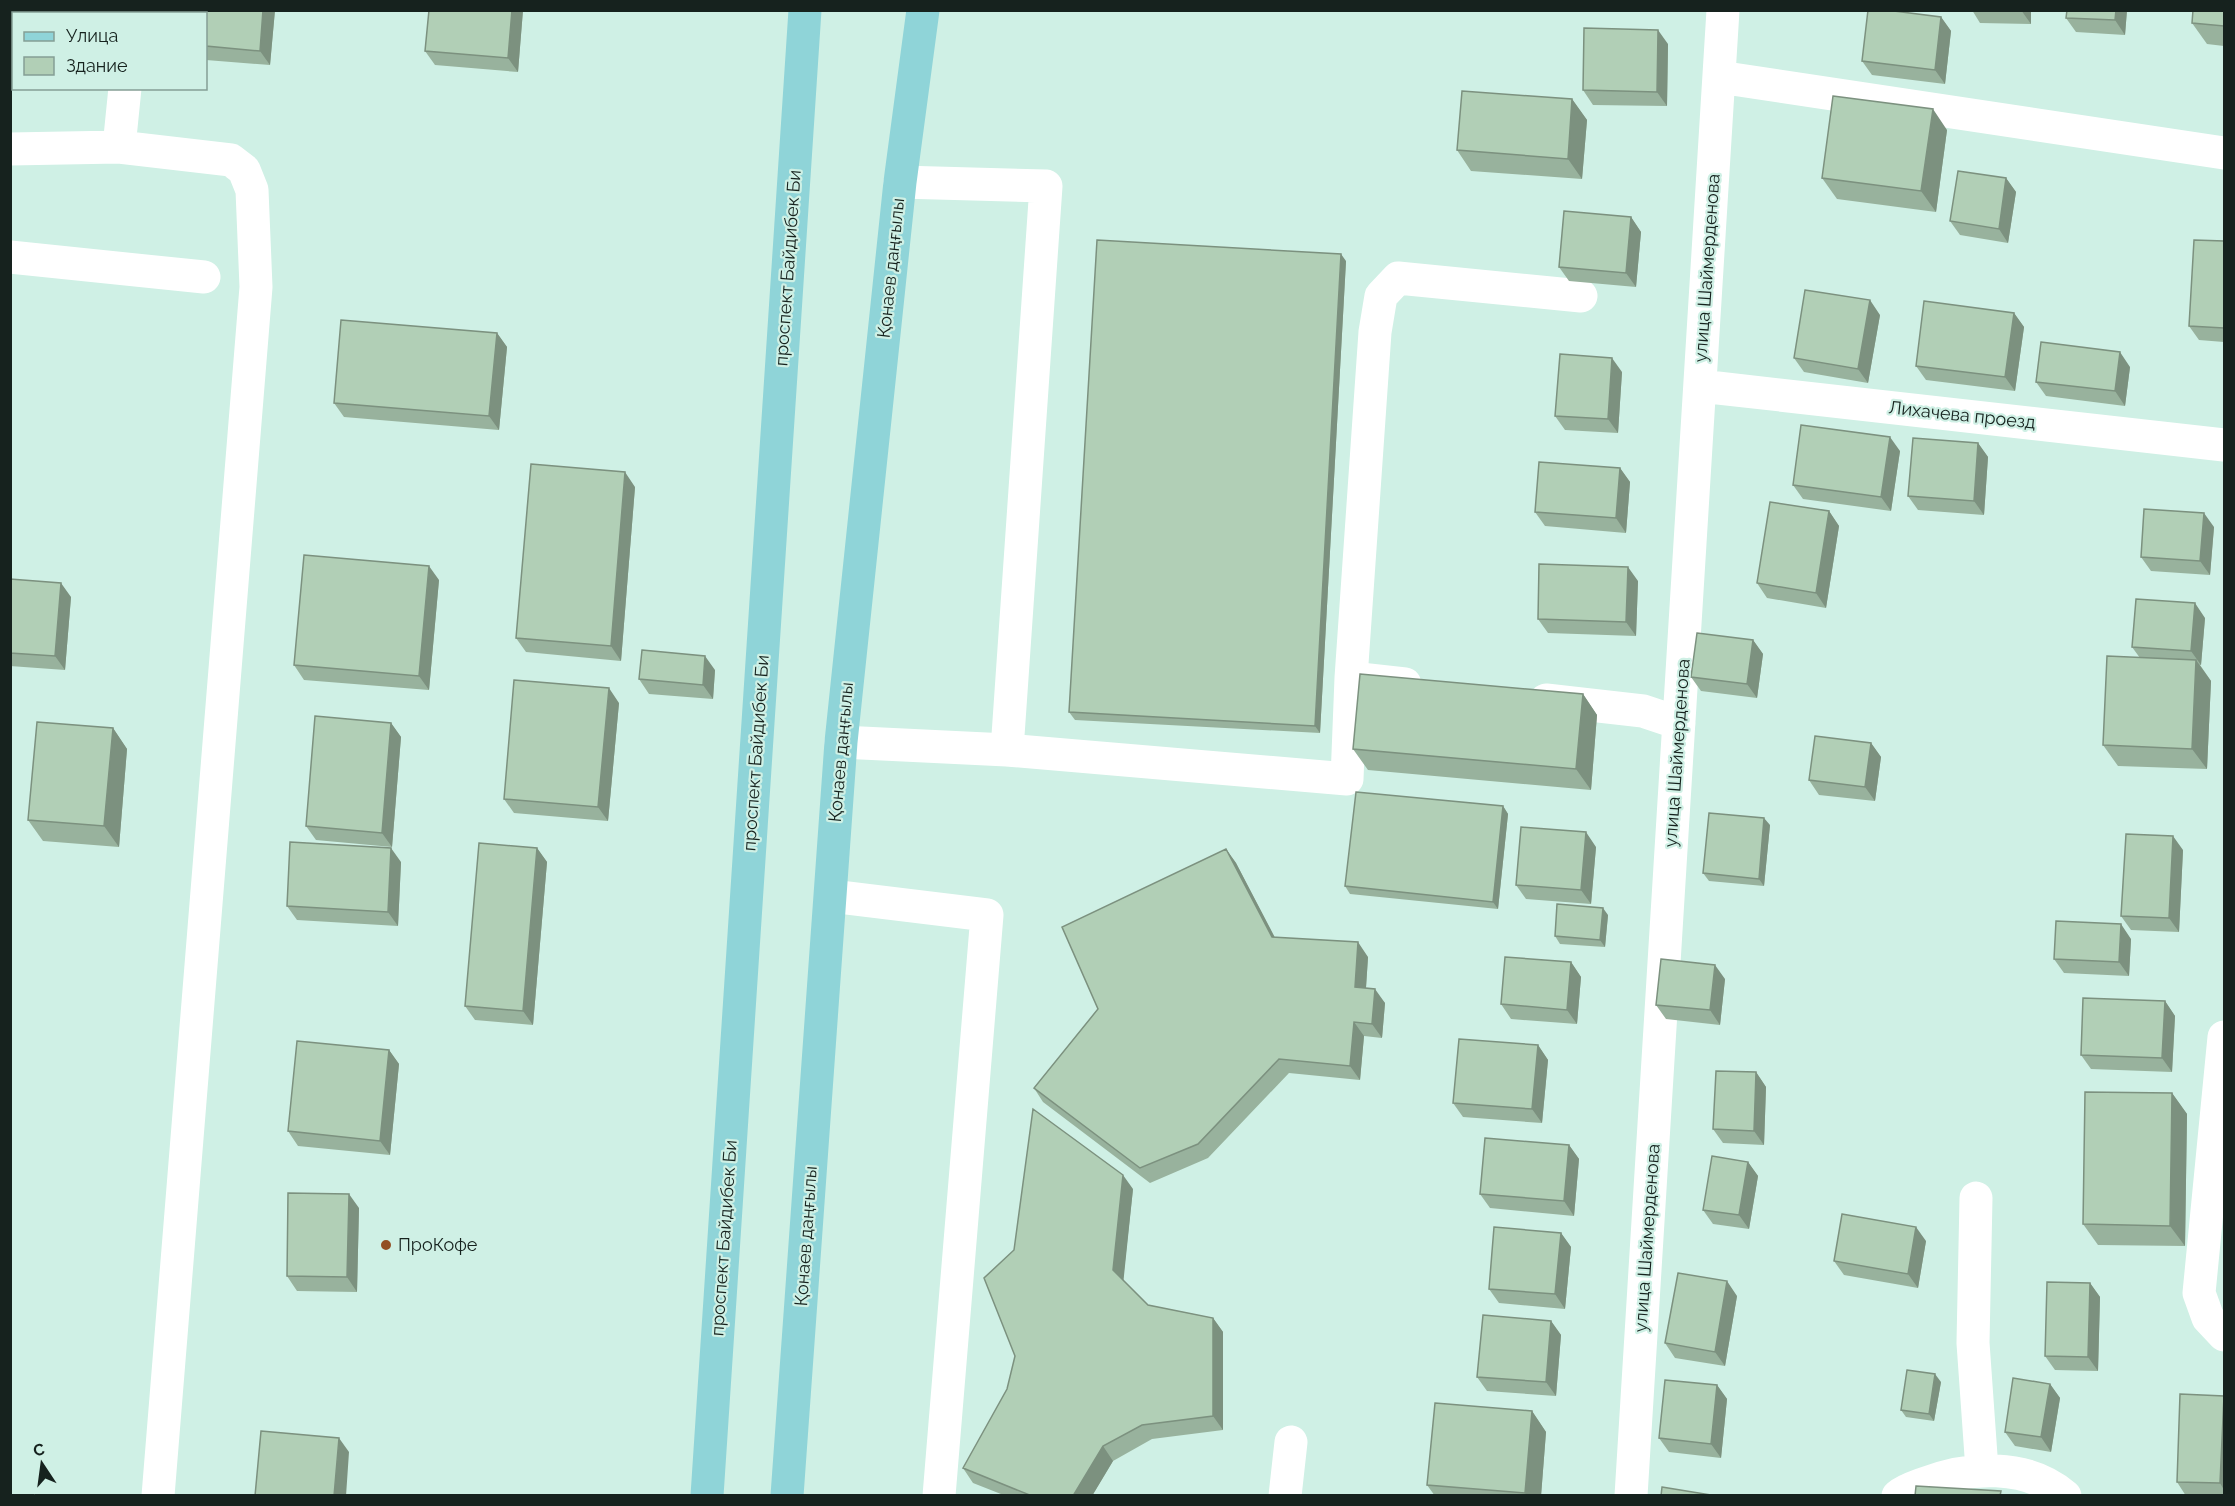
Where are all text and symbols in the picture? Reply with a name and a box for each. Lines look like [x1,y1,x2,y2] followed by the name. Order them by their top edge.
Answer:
[12,12,207,90] legend
[66,25,118,46] text: Улица
[66,55,128,76] text: Здание
[770,169,805,367] street label: проспект Байдибек Би
[1689,173,1724,363] street label: улица Шаймерденова
[873,197,908,339] street label: Қонаев даңғылы
[1887,396,2037,433] street label: Лихачева проезд
[738,654,773,852] street label: проспект Байдибек Би
[1659,658,1694,848] street label: улица Шаймерденова
[824,681,857,823] street label: Қонаев даңғылы
[706,1139,741,1337] street label: проспект Байдибек Би
[1629,1143,1664,1333] street label: улица Шаймерденова
[790,1165,821,1307] street label: Қонаев даңғылы
[398,1234,478,1255] place label: ПроКофе
[379,1238,393,1252] marker: ПроКофе
[12,1434,72,1494] north arrow
[31,1439,46,1460] text: С

